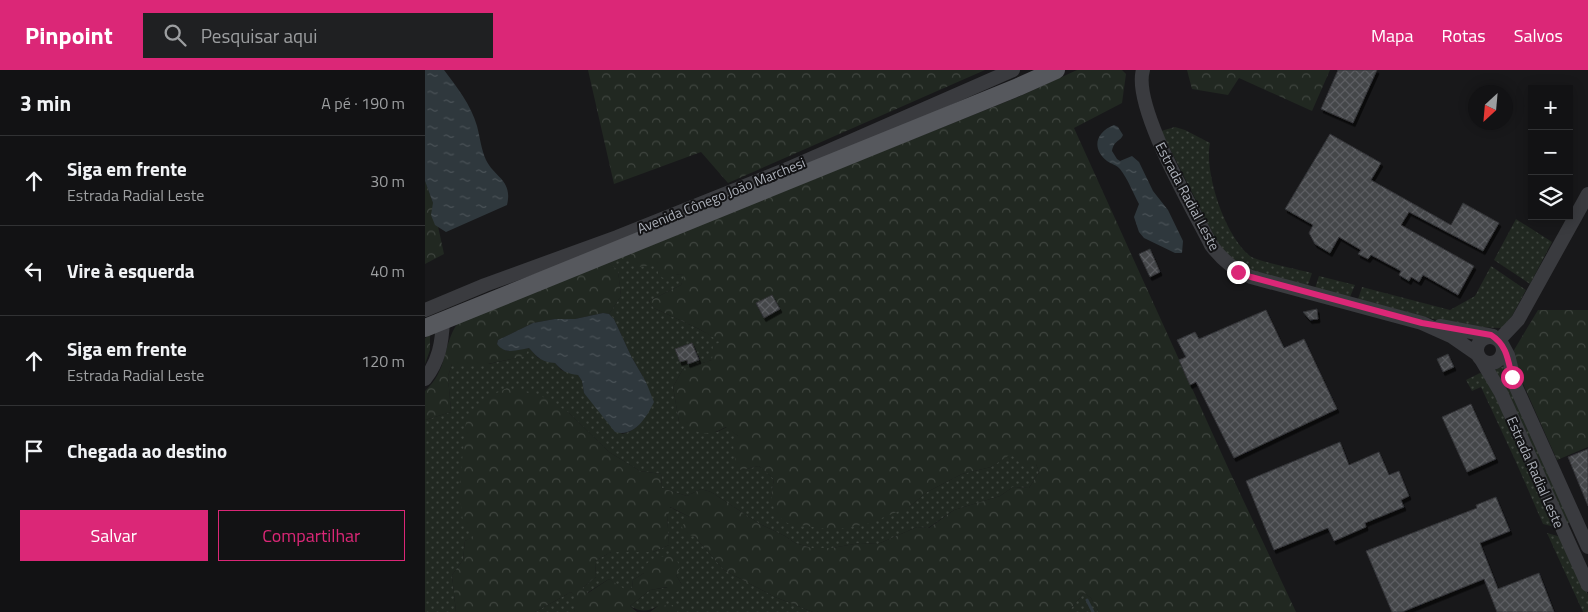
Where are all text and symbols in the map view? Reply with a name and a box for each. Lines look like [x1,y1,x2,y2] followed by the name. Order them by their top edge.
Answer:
[143,13,493,58] search box
[25,17,113,53] text: Pinpoint
[161,21,189,49] icon: search
[201,21,317,50] text: Pesquisar aqui
[1371,22,1414,49] text: Mapa
[1442,22,1486,49] text: Rotas
[1514,22,1563,49] text: Salvos
[1468,85,1513,130] north arrow
[1528,85,1573,220] map controls
[1528,85,1573,130] button: +
[20,87,71,119] text: 3 min
[321,91,405,115] text: A pé · 190 m
[1528,130,1573,175] button: −
[1151,138,1225,254] street label: Estrada Radial Leste
[634,152,808,238] street label: Avenida Cônego João Marchesi
[67,154,187,183] text: Siga em frente
[20,167,48,195] icon: ahead
[370,169,405,193] text: 30 m
[1528,175,1573,220] button: layers
[67,183,204,207] text: Estrada Radial Leste
[67,256,195,285] text: Vire à esquerda
[20,257,48,285] icon: left
[370,259,405,283] text: 40 m
[1227,261,1250,284] route end
[67,334,187,363] text: Siga em frente
[20,347,48,375] icon: ahead
[361,349,405,373] text: 120 m
[67,363,204,387] text: Estrada Radial Leste
[1501,366,1524,389] route start
[1502,413,1570,531] street label: Estrada Radial Leste
[67,436,227,465] text: Chegada ao destino
[20,437,48,465] icon: arrive
[20,510,208,561] button: Salvar
[218,510,405,561] button: Compartilhar

